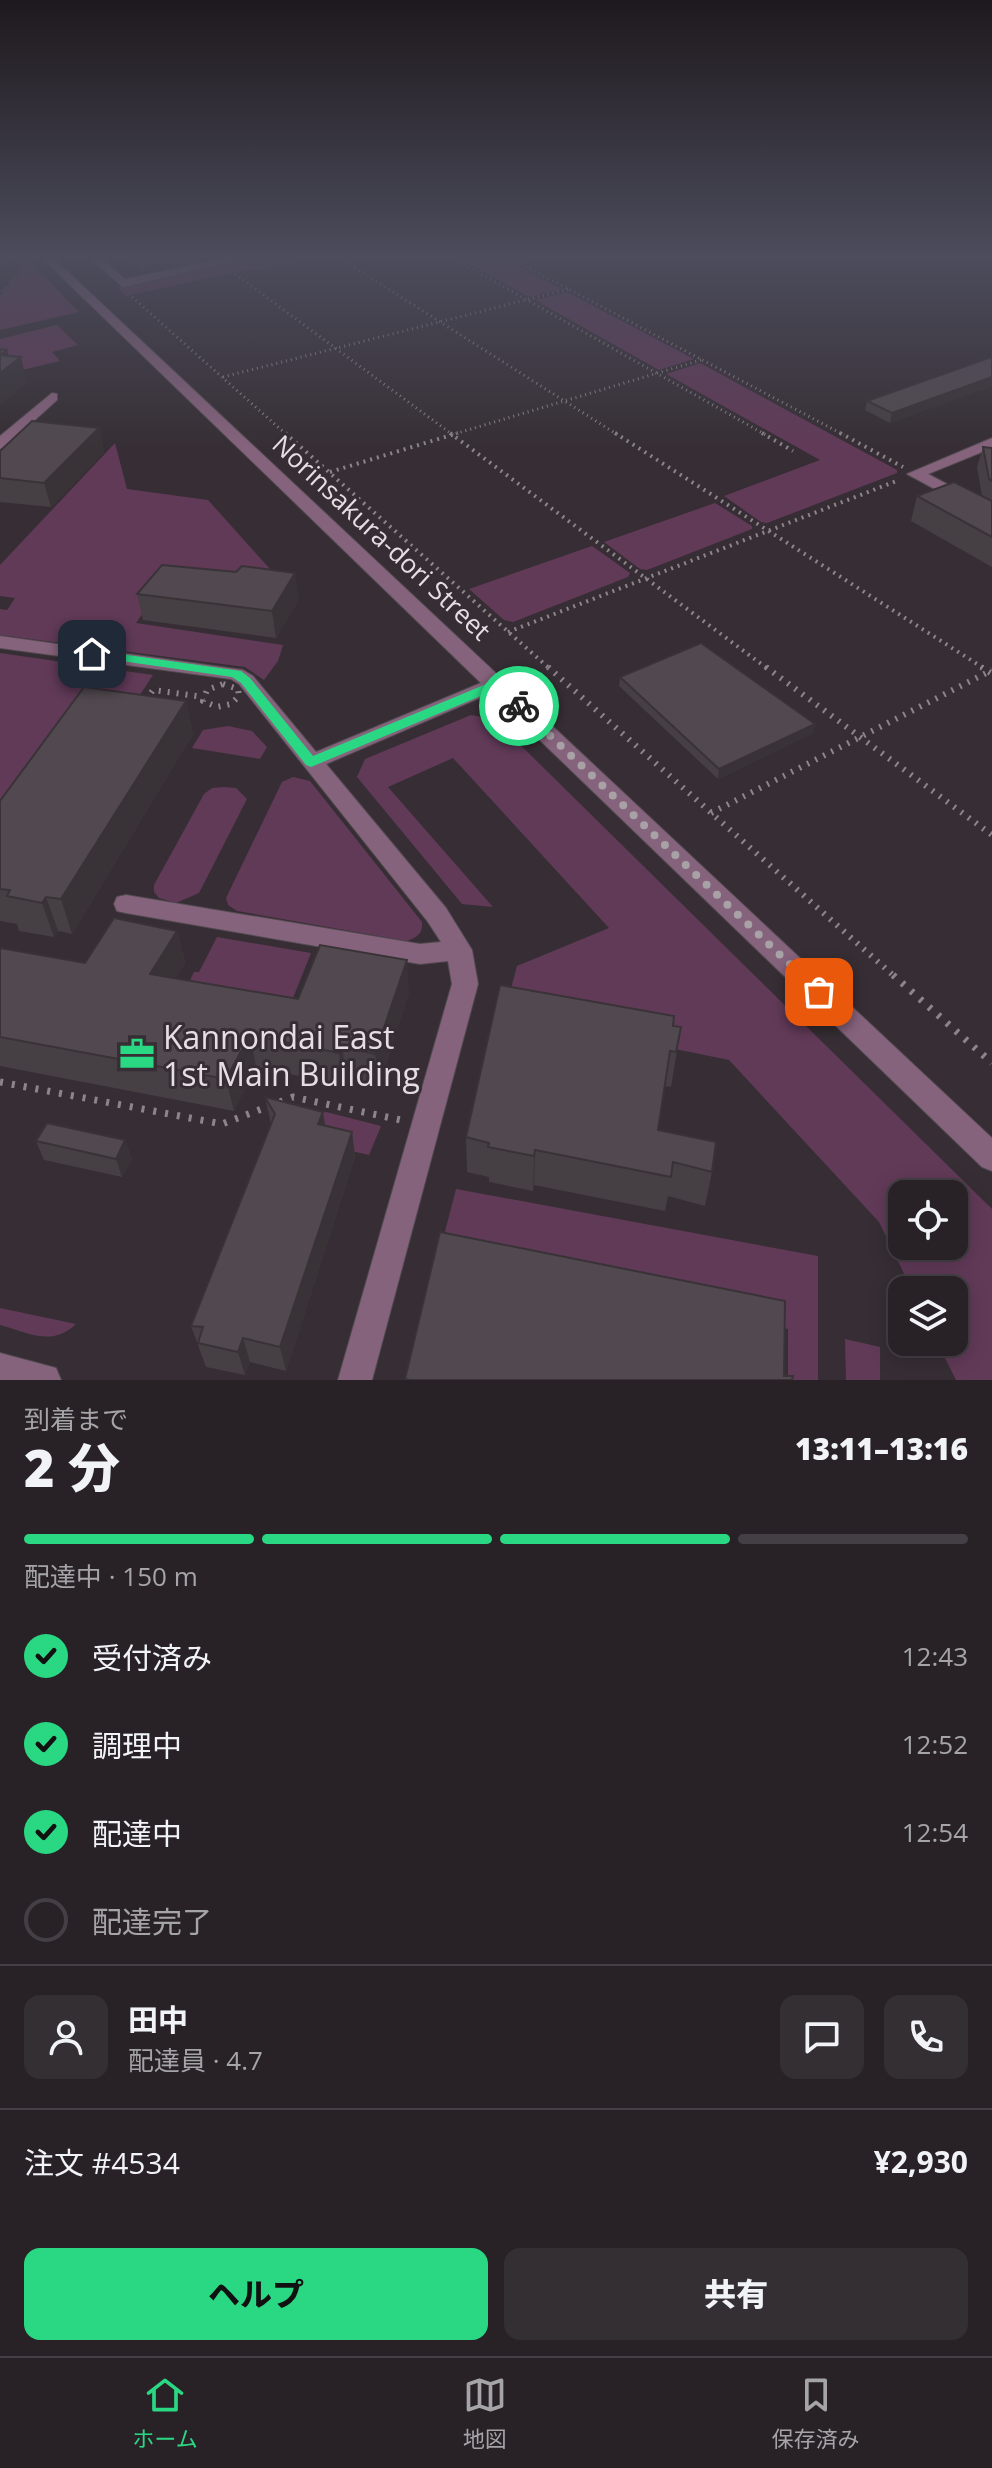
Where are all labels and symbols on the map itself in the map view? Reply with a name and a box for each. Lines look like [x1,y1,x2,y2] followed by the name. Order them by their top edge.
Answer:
[265,426,499,648] street label: Norinsakura-dori Street
[58,620,126,688] pin
[479,666,559,746] courier
[785,958,853,1026] pin
[163,1015,420,1095] place label: Kannondai East 1st Main Building
[118,1035,156,1073] office icon: Kannondai East 1st Main Building

